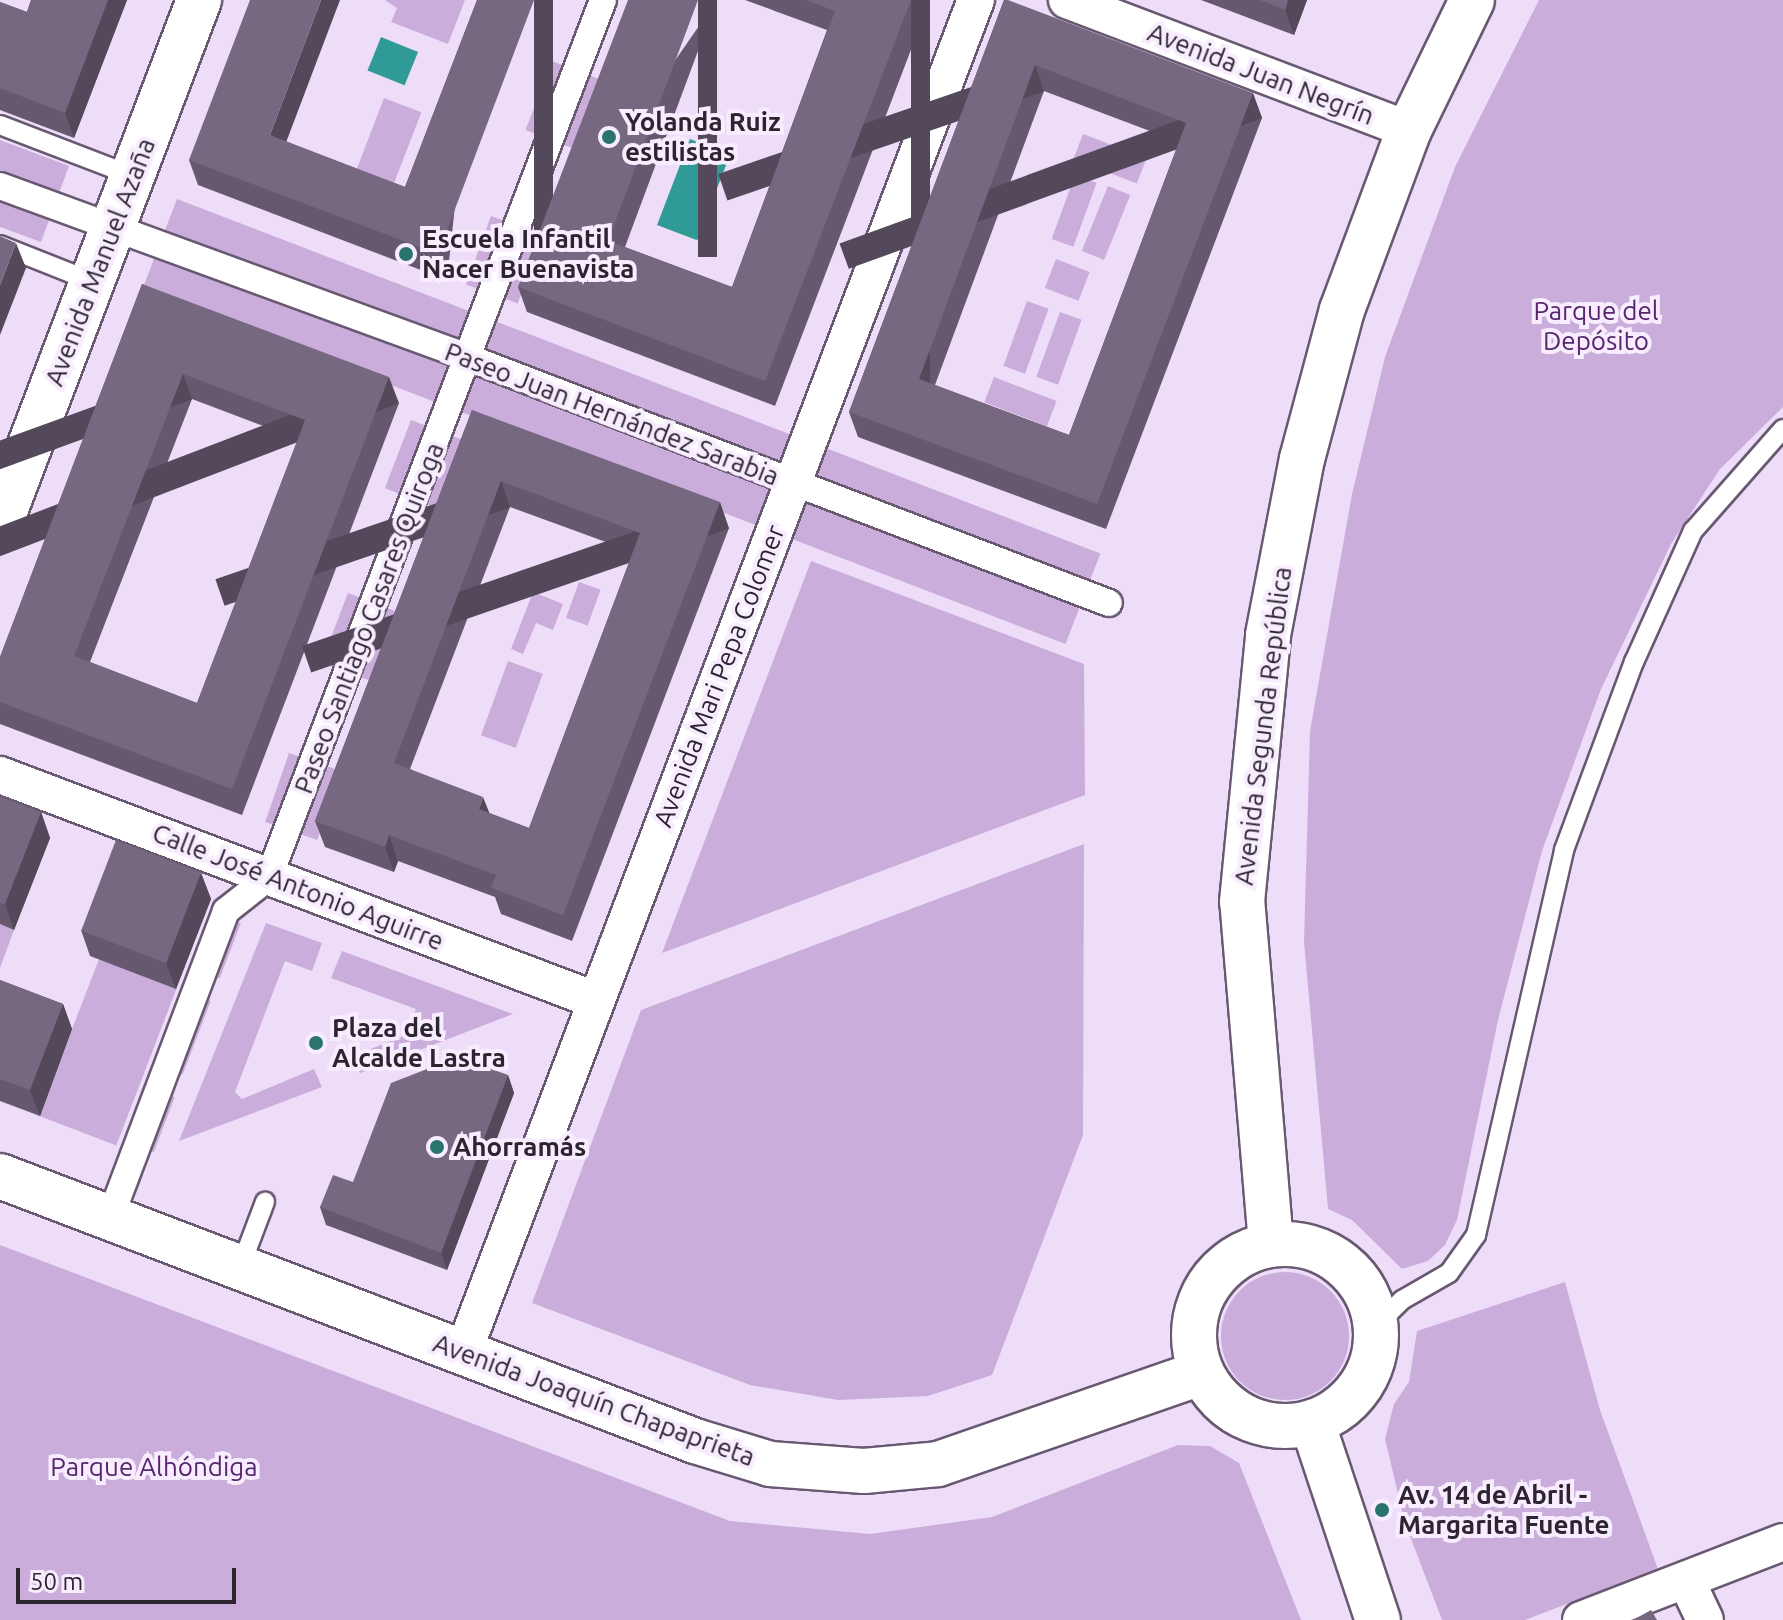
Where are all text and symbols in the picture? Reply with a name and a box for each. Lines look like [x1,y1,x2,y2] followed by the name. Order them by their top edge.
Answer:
[1143,16,1379,132] street label: Avenida Juan Negrín
[625,106,781,168] place label: Yolanda Ruiz estilistas
[600,128,618,146] marker: Yolanda Ruiz estilistas
[38,134,162,390] street label: Avenida Manuel Azaña
[422,223,634,284] place label: Escuela Infantil Nacer Buenavista
[397,245,415,263] marker: Escuela Infantil Nacer Buenavista
[1533,295,1659,356] park label: Parque del Depósito
[441,336,783,492] street label: Paseo Juan Hernández Sarabia
[288,438,450,798] street label: Paseo Santiago Casares Quiroga
[647,521,791,831] street label: Avenida Mari Pepa Colomer
[1228,565,1298,887] street label: Avenida Segunda República
[148,817,448,957] street label: Calle José Antonio Aguirre
[332,1012,506,1074] place label: Plaza del Alcalde Lastra
[307,1034,325,1052] marker: Plaza del Alcalde Lastra
[453,1131,586,1163] place label: Ahorramás
[428,1138,446,1156] marker: Ahorramás
[429,1327,759,1473] street label: Avenida Joaquín Chapaprieta
[50,1451,258,1483] park label: Parque Alhóndiga
[1398,1479,1609,1540] place label: Av. 14 de Abril - Margarita Fuente
[1373,1501,1391,1519] marker: Av. 14 de Abril - Margarita Fuente
[20,1552,240,1602] scale bar
[30,1568,83,1595] text: 50 m

